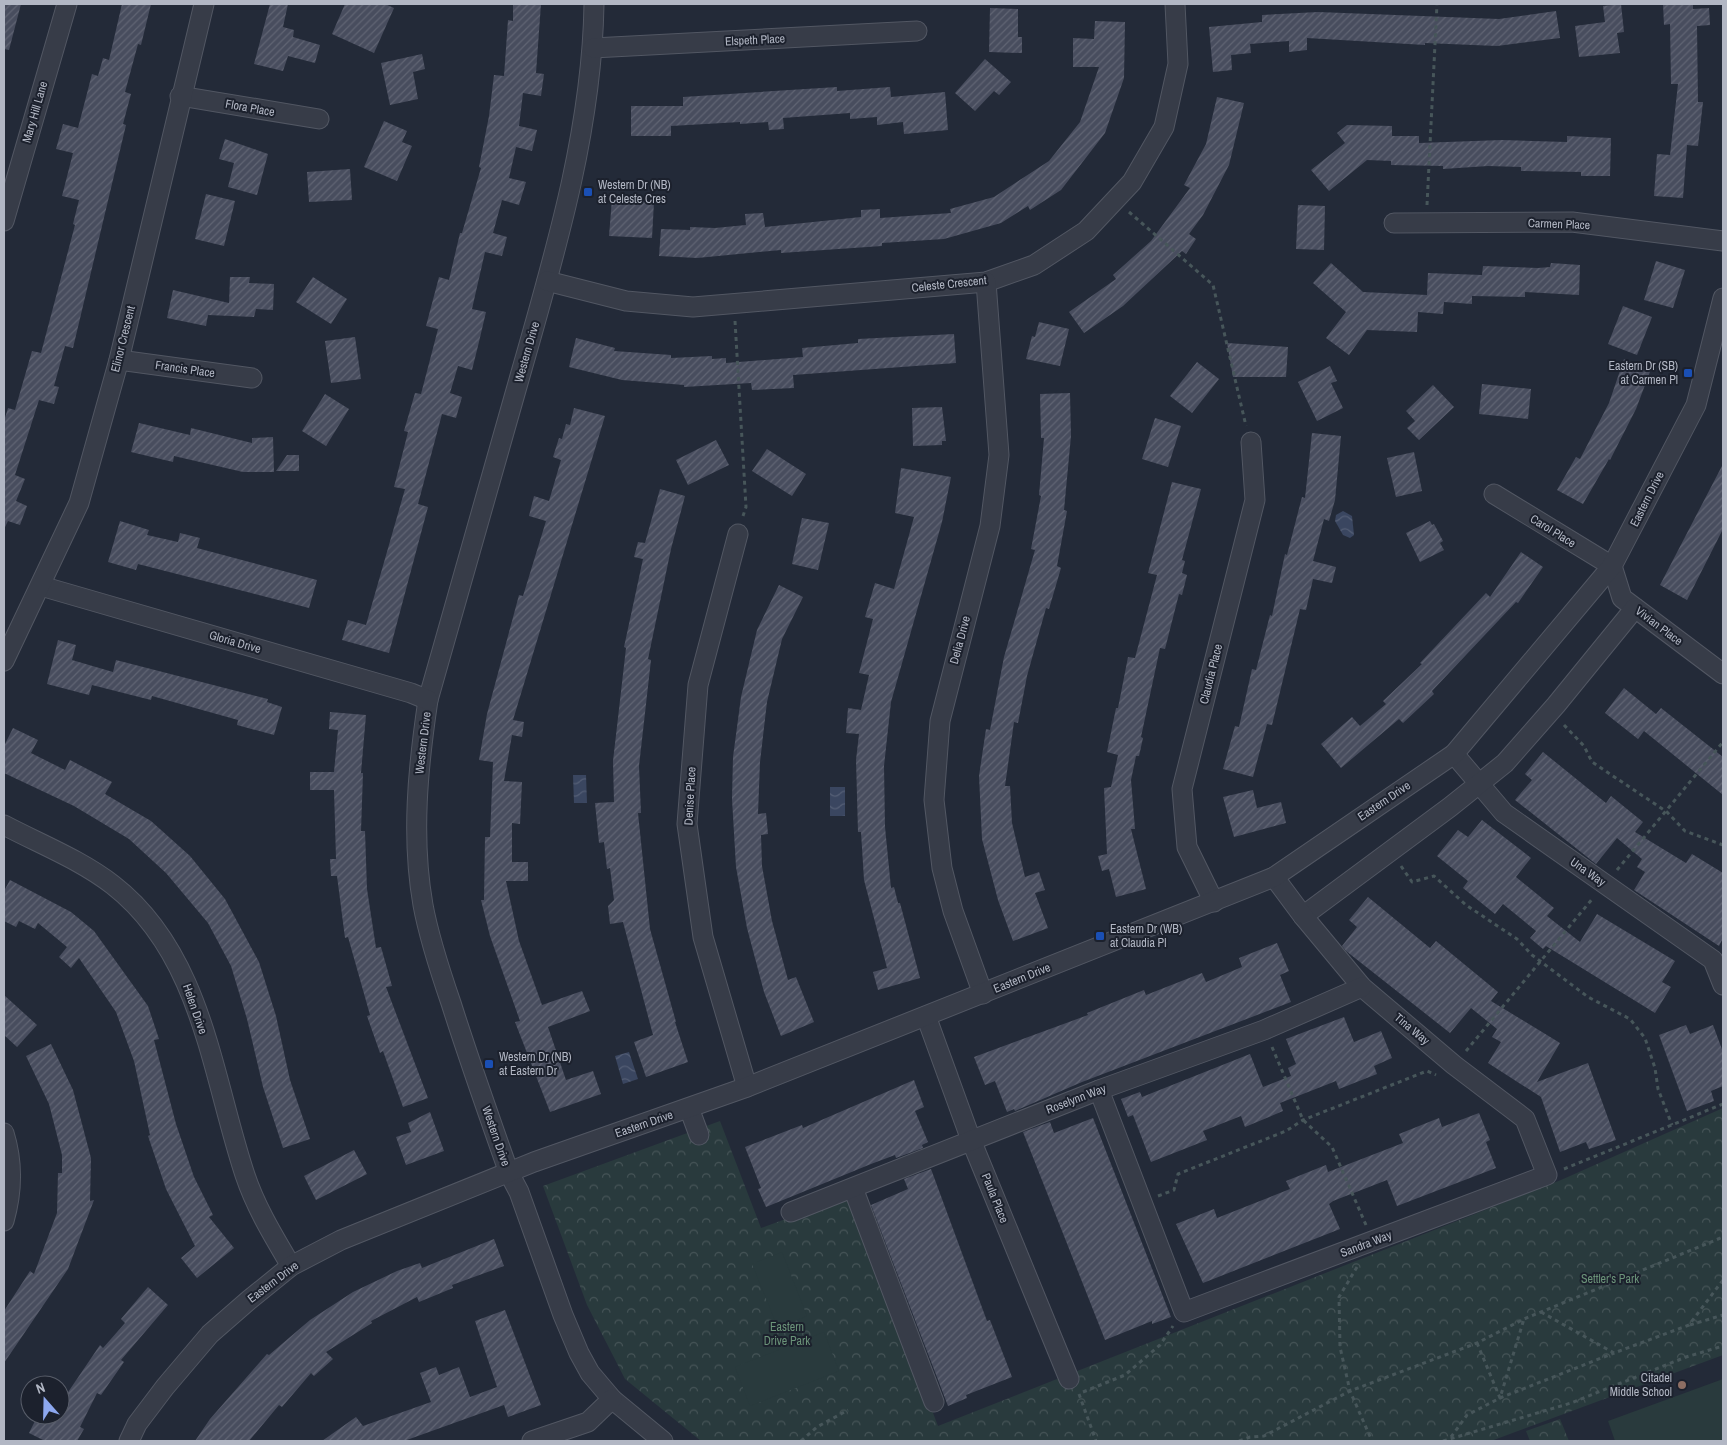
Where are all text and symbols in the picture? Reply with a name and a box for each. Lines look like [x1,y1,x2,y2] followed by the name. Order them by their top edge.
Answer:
[725,30,785,50] street label: Elspeth Place
[19,79,51,145] street label: Mary Hill Lane
[224,96,276,120] street label: Flora Place
[598,177,671,207] place label: Western Dr (NB) at Celeste Cres
[582,186,594,198] marker: Western Dr (NB) at Celeste Cres
[1528,215,1590,233] street label: Carmen Place
[911,272,988,296] street label: Celeste Crescent
[107,304,139,374] street label: Elinor Crescent
[511,320,543,384] street label: Western Drive
[154,357,216,381] street label: Francis Place
[1609,358,1678,388] place label: Eastern Dr (SB) at Carmen Pl
[1682,367,1694,379] marker: Eastern Dr (SB) at Carmen Pl
[1626,469,1668,529] street label: Eastern Drive
[1527,511,1579,551] street label: Carol Place
[1632,603,1686,649] street label: Vivian Place
[946,614,974,666] street label: Delia Drive
[207,627,263,657] street label: Gloria Drive
[1196,642,1226,706] street label: Claudia Place
[411,711,435,775] street label: Western Drive
[680,766,700,826] street label: Denise Place
[1355,778,1413,824] street label: Eastern Drive
[1567,854,1609,890] street label: Una Way
[1110,921,1182,951] place label: Eastern Dr (WB) at Claudia Pl
[1094,930,1106,942] marker: Eastern Dr (WB) at Claudia Pl
[991,959,1053,997] street label: Eastern Drive
[179,982,211,1036] street label: Helen Drive
[1391,1010,1433,1049] street label: Tina Way
[499,1049,572,1079] place label: Western Dr (NB) at Eastern Dr
[483,1058,495,1070] marker: Western Dr (NB) at Eastern Dr
[1044,1080,1108,1118] street label: Roselynn Way
[478,1104,514,1168] street label: Western Drive
[613,1107,675,1141] street label: Eastern Drive
[978,1171,1012,1225] street label: Paula Place
[1338,1227,1394,1261] street label: Sandra Way
[244,1258,302,1306] street label: Eastern Drive
[1581,1271,1639,1287] park label: Settler's Park
[764,1319,810,1349] park label: Eastern Drive Park
[1610,1370,1672,1400] place label: Citadel Middle School
[20,1375,70,1425] north arrow
[34,1378,48,1398] text: N
[1676,1379,1688,1391] marker: Citadel Middle School

